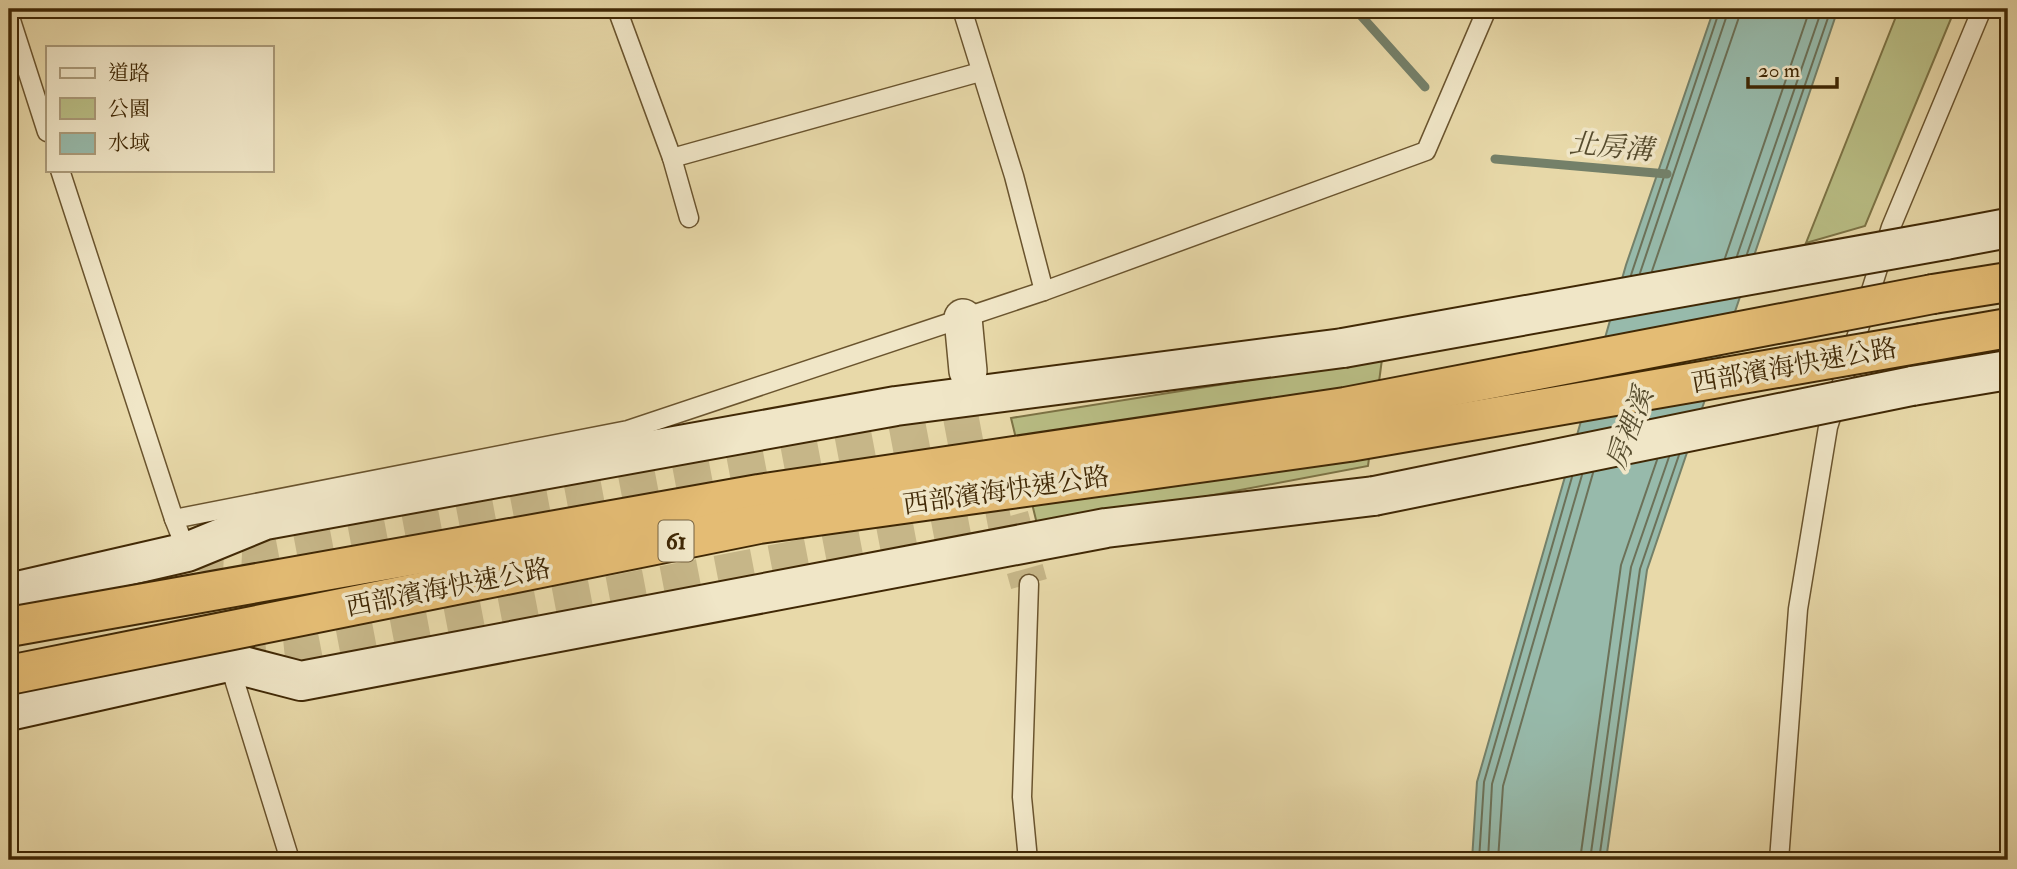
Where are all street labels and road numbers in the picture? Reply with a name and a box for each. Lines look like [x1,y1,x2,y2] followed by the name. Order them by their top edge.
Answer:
[1689,332,1899,400] street label: 西部濱海快速公路
[901,461,1111,521] street label: 西部濱海快速公路
[658,520,694,562] road number: 61
[343,552,553,624] street label: 西部濱海快速公路

